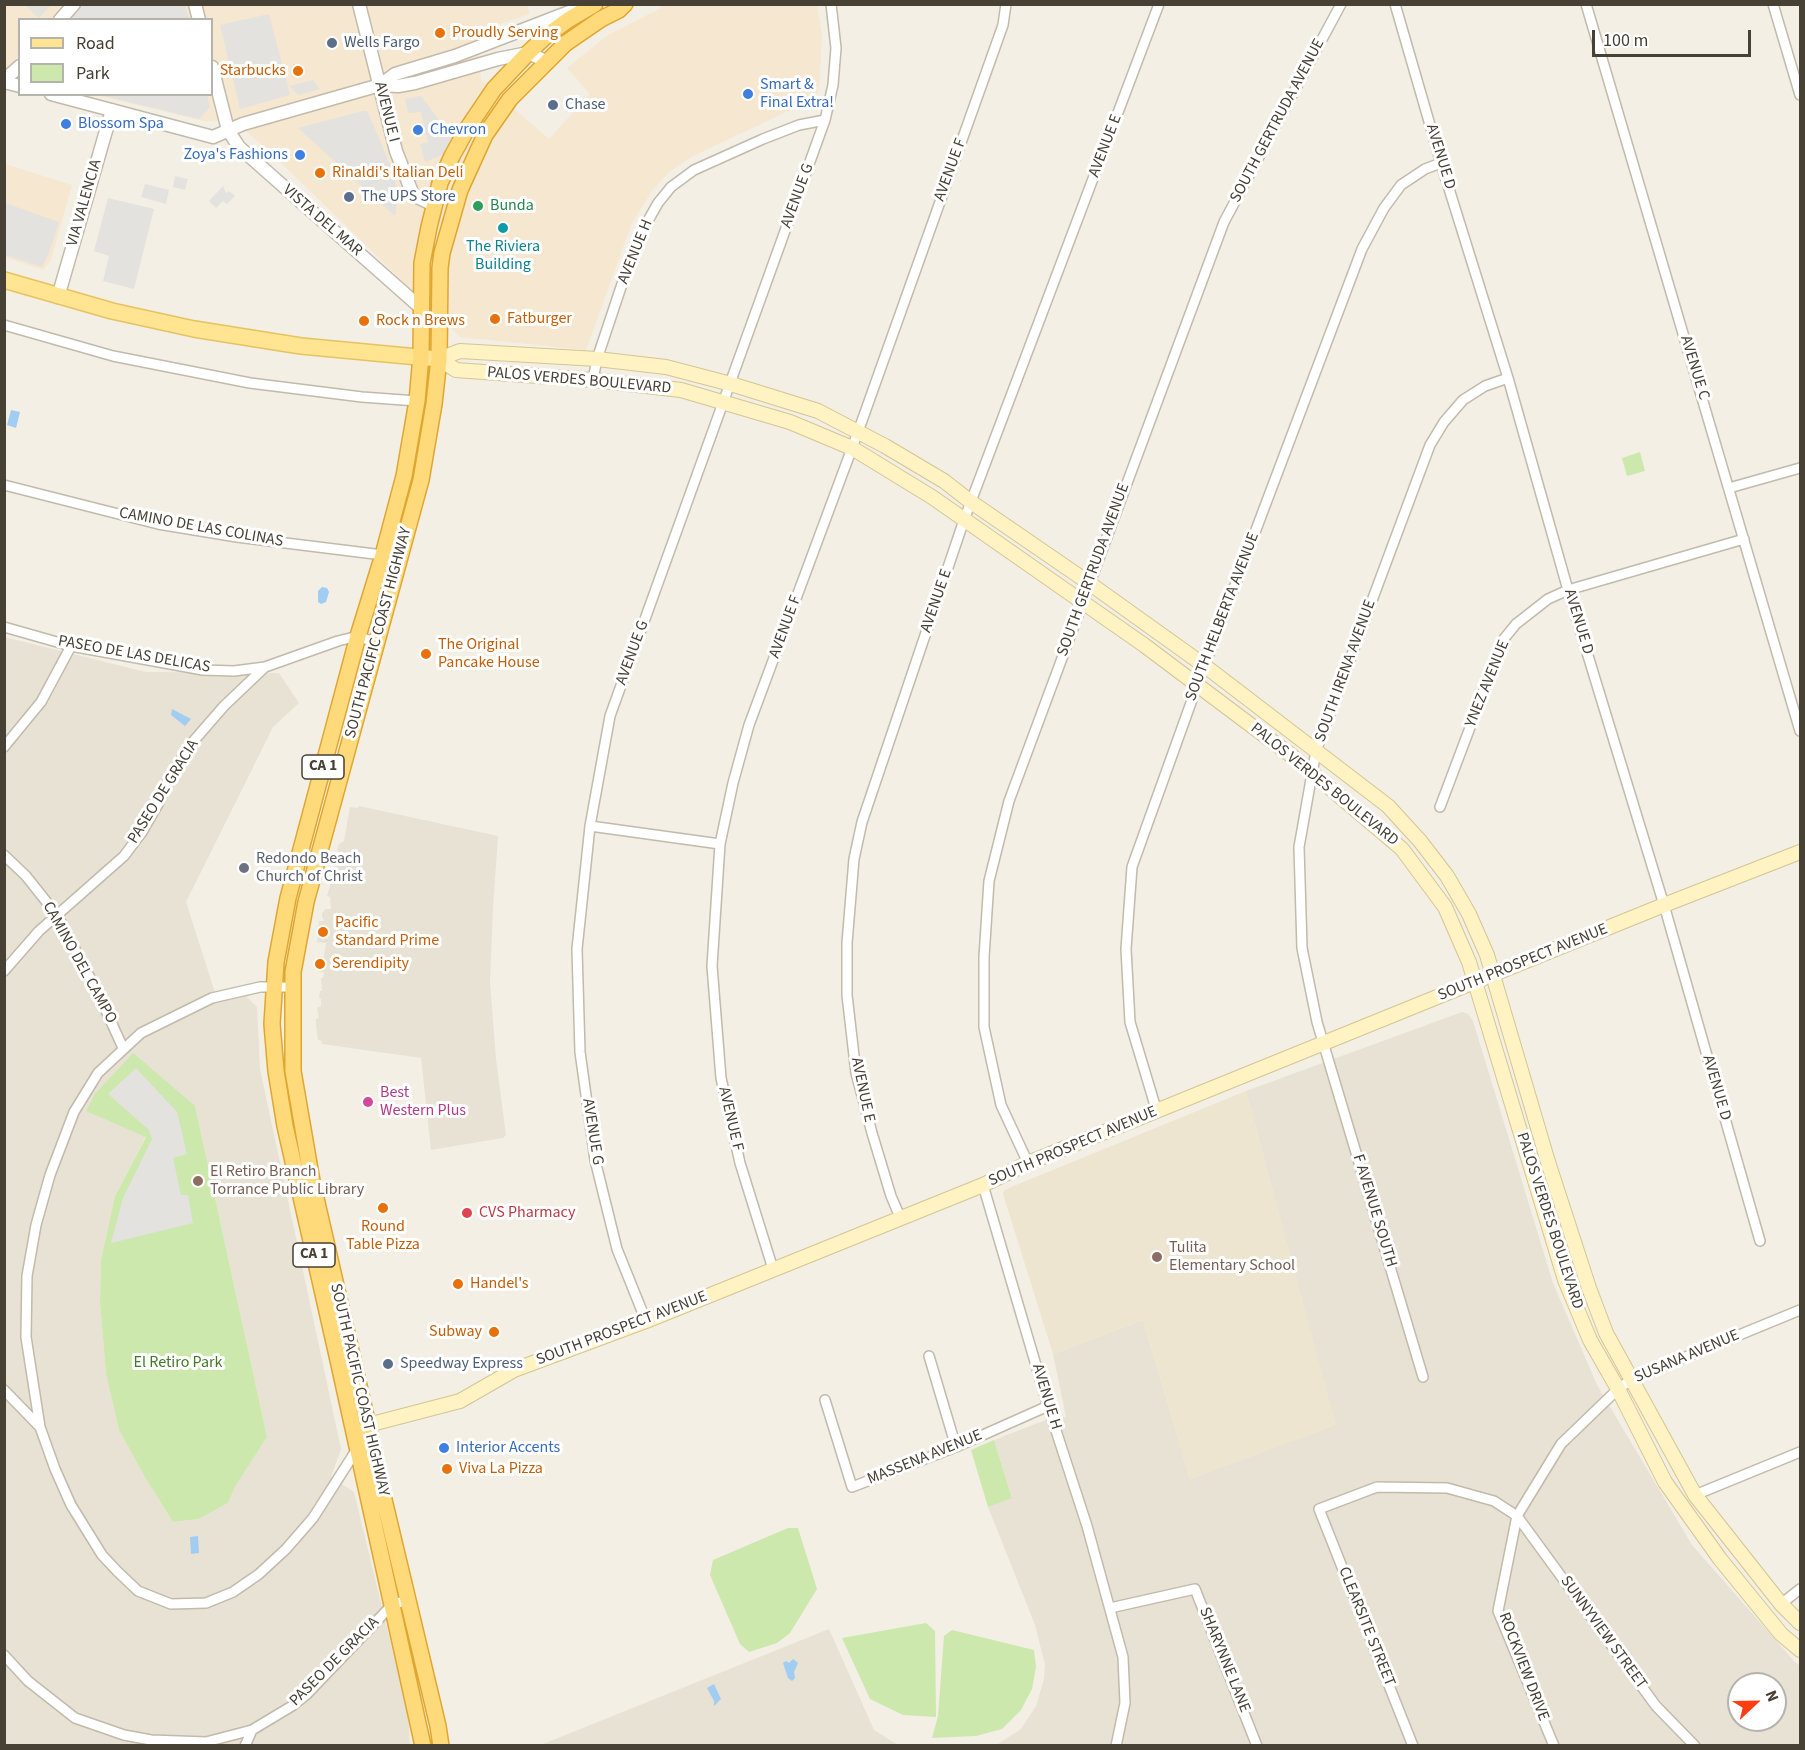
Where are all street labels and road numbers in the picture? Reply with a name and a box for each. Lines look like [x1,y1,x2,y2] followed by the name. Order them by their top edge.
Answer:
[1227,36,1329,206] street label: SOUTH GERTRUDA AVENUE
[369,80,403,144] street label: AVENUE I
[1085,112,1127,180] street label: AVENUE E
[1421,122,1459,192] street label: AVENUE D
[931,136,971,204] street label: AVENUE F
[63,157,107,249] street label: VIA VALENCIA
[777,161,819,231] street label: AVENUE G
[278,181,366,261] street label: VISTA DEL MAR
[614,217,658,287] street label: AVENUE H
[1675,333,1713,403] street label: AVENUE C
[486,363,672,399] street label: PALOS VERDES BOULEVARD
[1054,481,1134,659] street label: SOUTH GERTRUDA AVENUE
[117,504,285,552] street label: CAMINO DE LAS COLINAS
[342,525,416,741] street label: SOUTH PACIFIC COAST HIGHWAY
[1182,530,1264,704] street label: SOUTH HELBERTA AVENUE
[917,567,957,635] street label: AVENUE E
[1559,587,1597,657] street label: AVENUE D
[766,593,806,661] street label: AVENUE F
[1311,597,1381,745] street label: SOUTH IRENA AVENUE
[612,618,654,688] street label: AVENUE G
[56,632,212,678] street label: PASEO DE LAS DELICAS
[1462,638,1514,730] street label: YNEZ AVENUE
[1246,719,1402,851] street label: PALOS VERDES BOULEVARD
[124,737,204,847] street label: PASEO DE GRACIA
[302,755,344,779] road number: CA 1
[38,899,120,1027] street label: CAMINO DEL CAMPO
[1435,920,1611,1006] street label: SOUTH PROSPECT AVENUE
[1697,1053,1735,1123] street label: AVENUE D
[846,1056,878,1124] street label: AVENUE E
[713,1085,747,1153] street label: AVENUE F
[577,1097,607,1167] street label: AVENUE G
[986,1103,1160,1191] street label: SOUTH PROSPECT AVENUE
[1511,1130,1587,1312] street label: PALOS VERDES BOULEVARD
[1348,1152,1400,1270] street label: F AVENUE SOUTH
[293,1243,335,1267] road number: CA 1
[325,1282,393,1498] street label: SOUTH PACIFIC COAST HIGHWAY
[534,1288,710,1370] street label: SOUTH PROSPECT AVENUE
[1632,1326,1742,1388] street label: SUSANA AVENUE
[1027,1362,1065,1432] street label: AVENUE H
[865,1426,985,1490] street label: MASSENA AVENUE
[1333,1564,1399,1690] street label: CLEARSITE STREET
[1556,1573,1650,1693] street label: SUNNYVIEW STREET
[1194,1604,1254,1716] street label: SHARYNNE LANE
[1494,1610,1552,1724] street label: ROCKVIEW DRIVE
[286,1613,384,1711] street label: PASEO DE GRACIA

